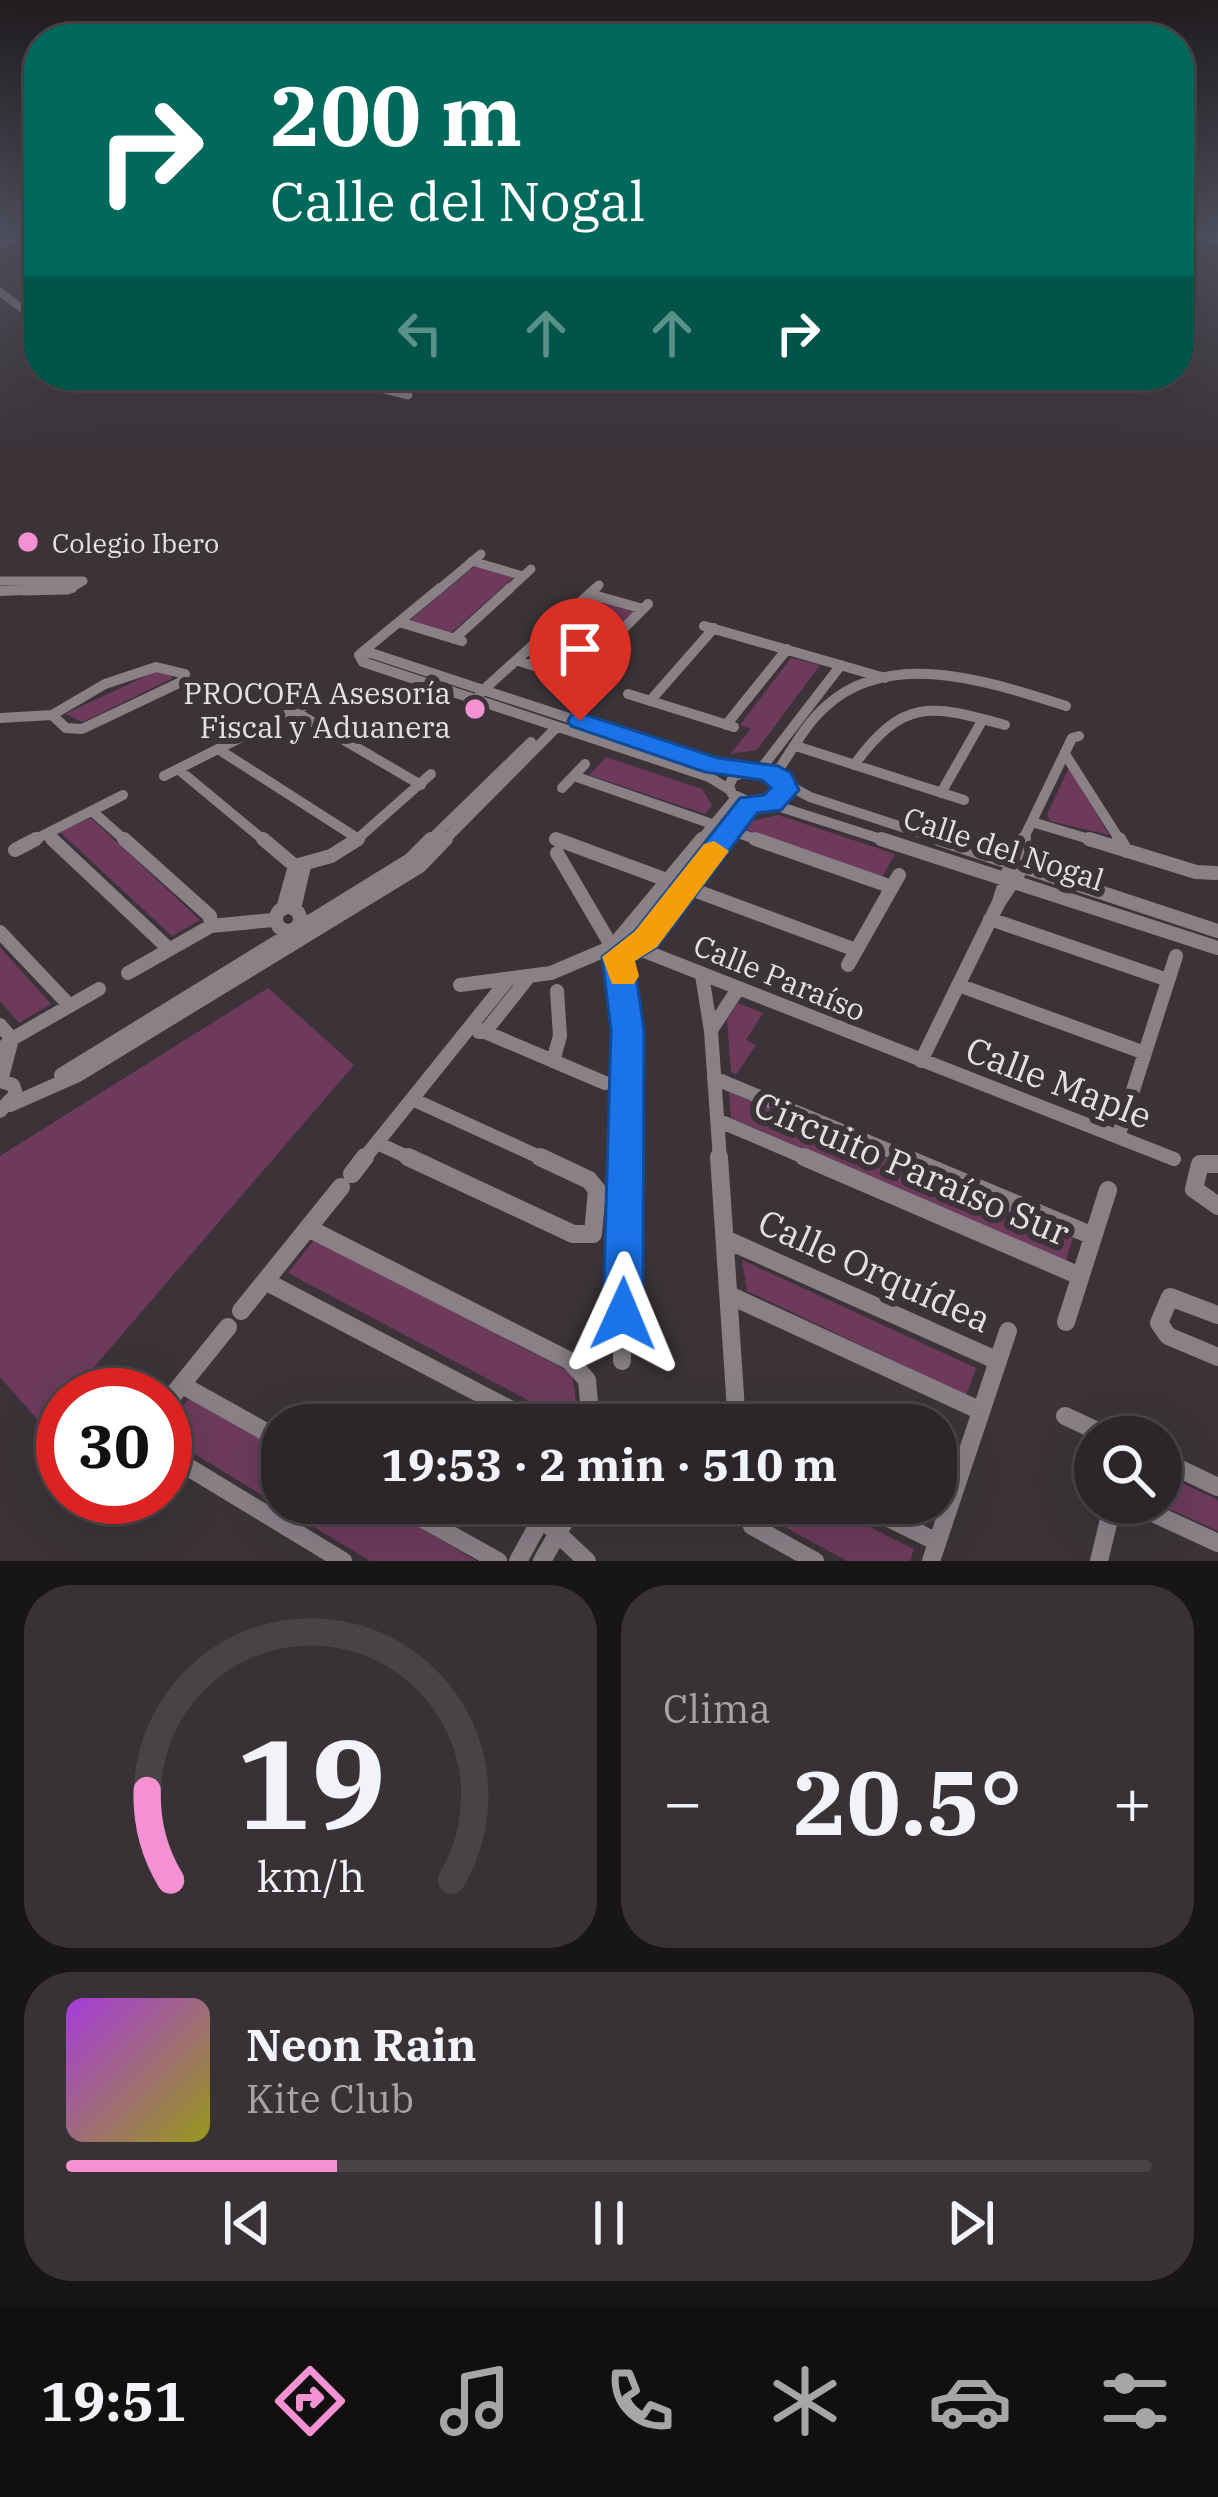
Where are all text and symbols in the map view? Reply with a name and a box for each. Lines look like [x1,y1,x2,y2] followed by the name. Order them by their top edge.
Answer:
[270,60,522,169] text: 200 m
[72,72,228,228] icon: right
[270,166,645,236] text: Calle del Nogal
[387,300,453,366] icon: left
[513,300,579,366] icon: ahead
[639,300,705,366] icon: ahead
[765,300,831,366] icon: right
[52,525,219,560] place label: Colegio Ibero
[15,529,41,555] marker: Colegio Ibero
[529,598,631,721] pin
[547,616,613,682] icon: arrive
[183,673,451,746] place label: PROCOFA Asesoría Fiscal y Aduanera
[462,696,488,722] marker: PROCOFA Asesoría Fiscal y Aduanera
[899,797,1109,899] street label: Calle del Nogal
[688,925,872,1029] street label: Calle Paraíso
[959,1025,1159,1139] street label: Calle Maple
[747,1080,1077,1256] street label: Circuito Paraíso Sur
[751,1198,999,1342] street label: Calle Orquídea
[560,1251,686,1377] position arrow
[36,1368,192,1524] speed limit sign: 30
[1074,1416,1182,1524] map controls
[1074,1416,1182,1524] button: search
[381,1435,837,1493] text: 19:53 · 2 min · 510 m
[663,1683,771,1734] text: Clima
[236,1701,385,1863] text: 19
[793,1743,1022,1860] text: 20.5°
[663,1758,703,1844] text: −
[1112,1758,1152,1844] text: +
[256,1847,365,1903] text: km/h
[246,2015,476,2073] text: Neon Rain
[246,2073,414,2124] text: Kite Club
[214,2190,280,2256] icon: previous
[576,2190,642,2256] icon: pause
[938,2190,1004,2256] icon: next
[268,2359,352,2443] icon: directions
[433,2359,517,2443] icon: music
[598,2359,682,2443] icon: phone
[763,2359,847,2443] icon: climate
[928,2359,1012,2443] icon: car
[1093,2359,1177,2443] icon: filters
[41,2366,187,2436] text: 19:51

